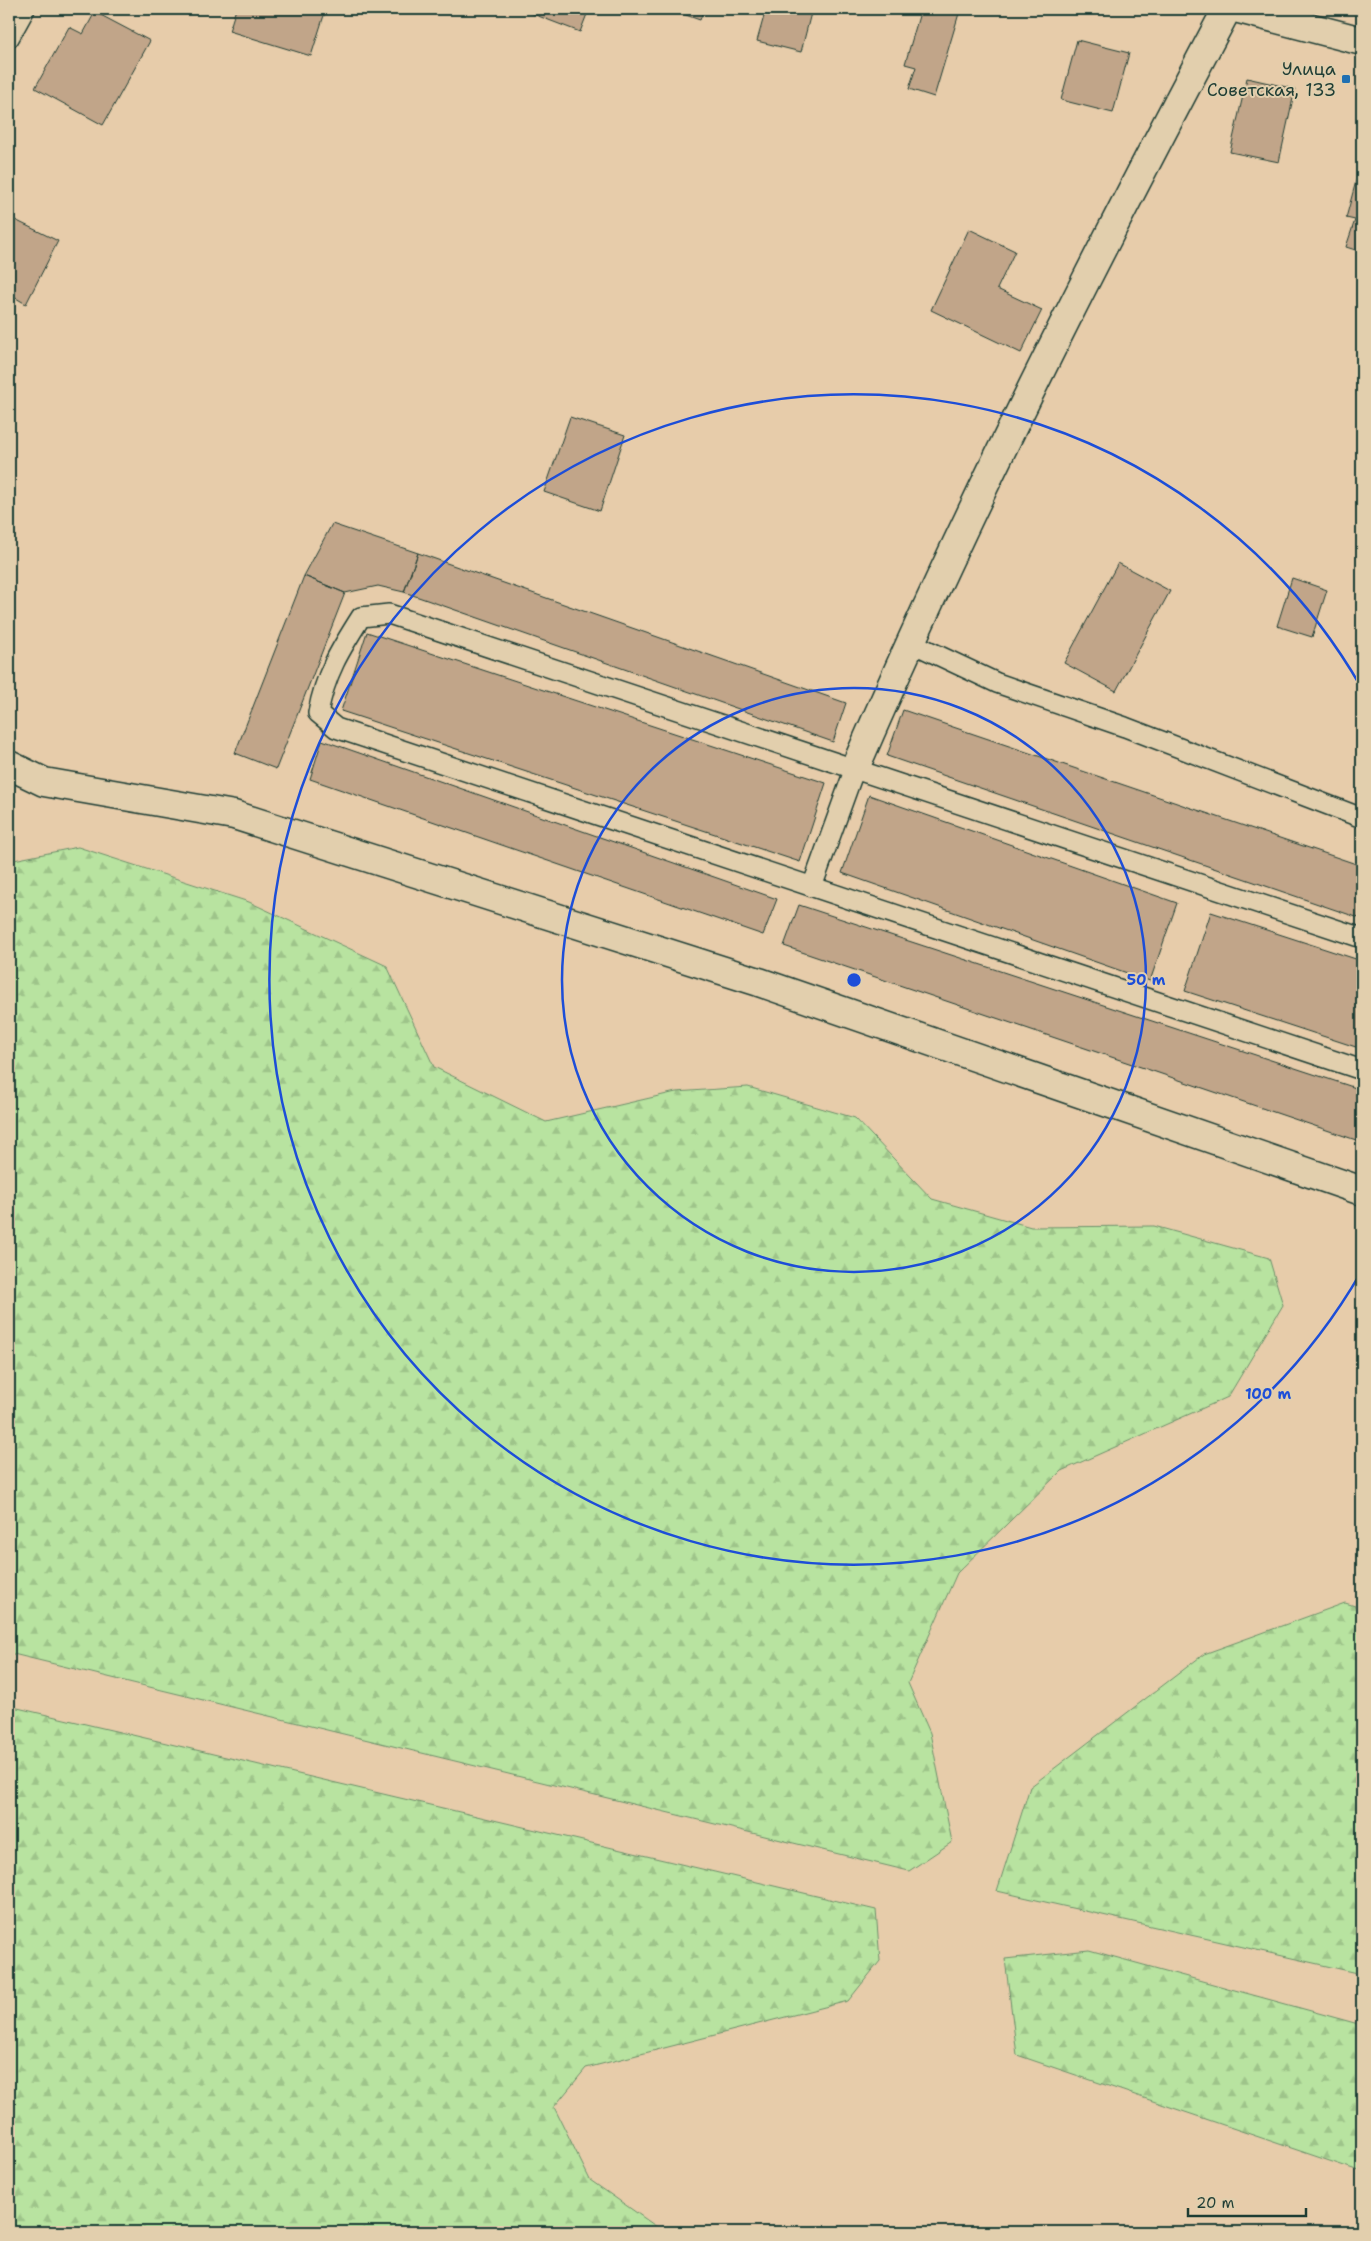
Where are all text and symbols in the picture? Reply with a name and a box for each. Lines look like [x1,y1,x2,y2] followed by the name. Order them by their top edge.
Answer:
[1207,57,1336,102] place label: Улица Советская, 133
[1340,73,1352,85] marker: Улица Советская, 133
[1127,970,1166,990] text: 50 m
[845,971,863,989] centre of rings
[1245,1384,1291,1404] text: 100 m
[1188,2186,1306,2218] scale bar
[1196,2193,1235,2213] text: 20 m

